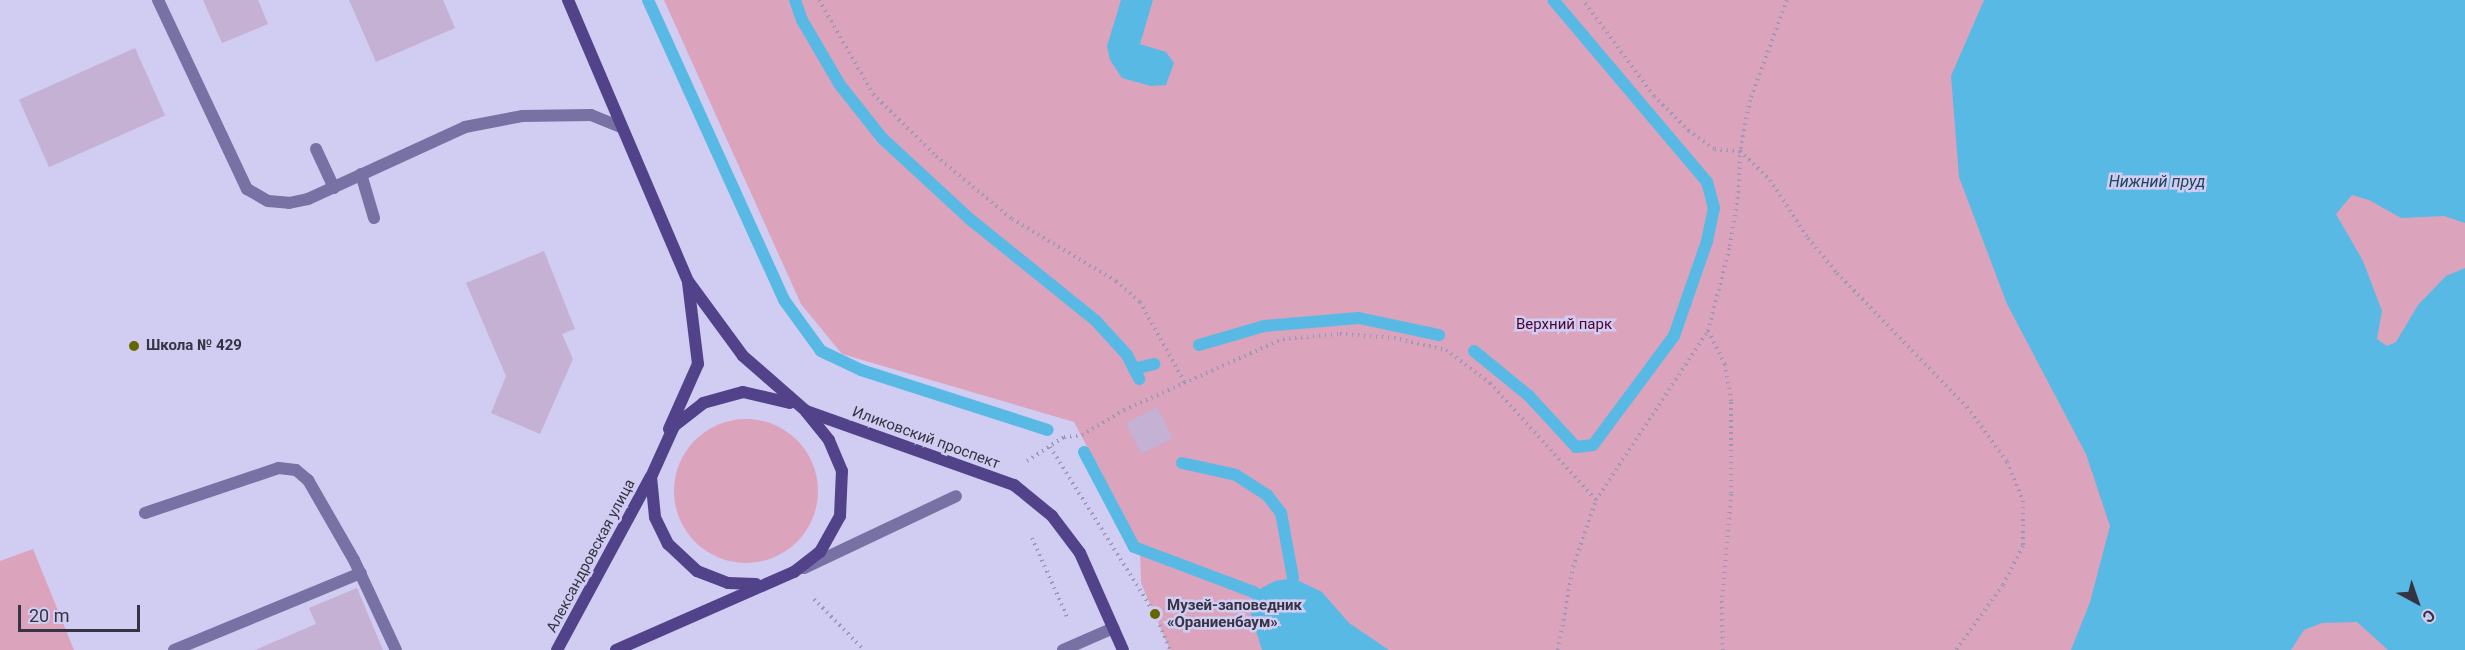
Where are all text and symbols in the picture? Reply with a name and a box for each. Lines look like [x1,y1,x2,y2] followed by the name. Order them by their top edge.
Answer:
[2109,172,2205,192] water label: Нижний пруд
[1516,316,1612,334] park label: Верхний парк
[146,337,242,355] place label: Школа № 429
[127,339,141,353] marker: Школа № 429
[850,403,1002,473] street label: Иликовский проспект
[543,476,639,636] street label: Александровская улица
[2387,572,2447,632] north arrow
[21,593,142,631] scale bar
[1167,596,1302,631] place label: Музей-заповедник «Ораниенбаум»
[29,605,69,626] text: 20 m
[2419,606,2439,627] text: С
[1148,607,1162,621] marker: Музей-заповедник «Ораниенбаум»

